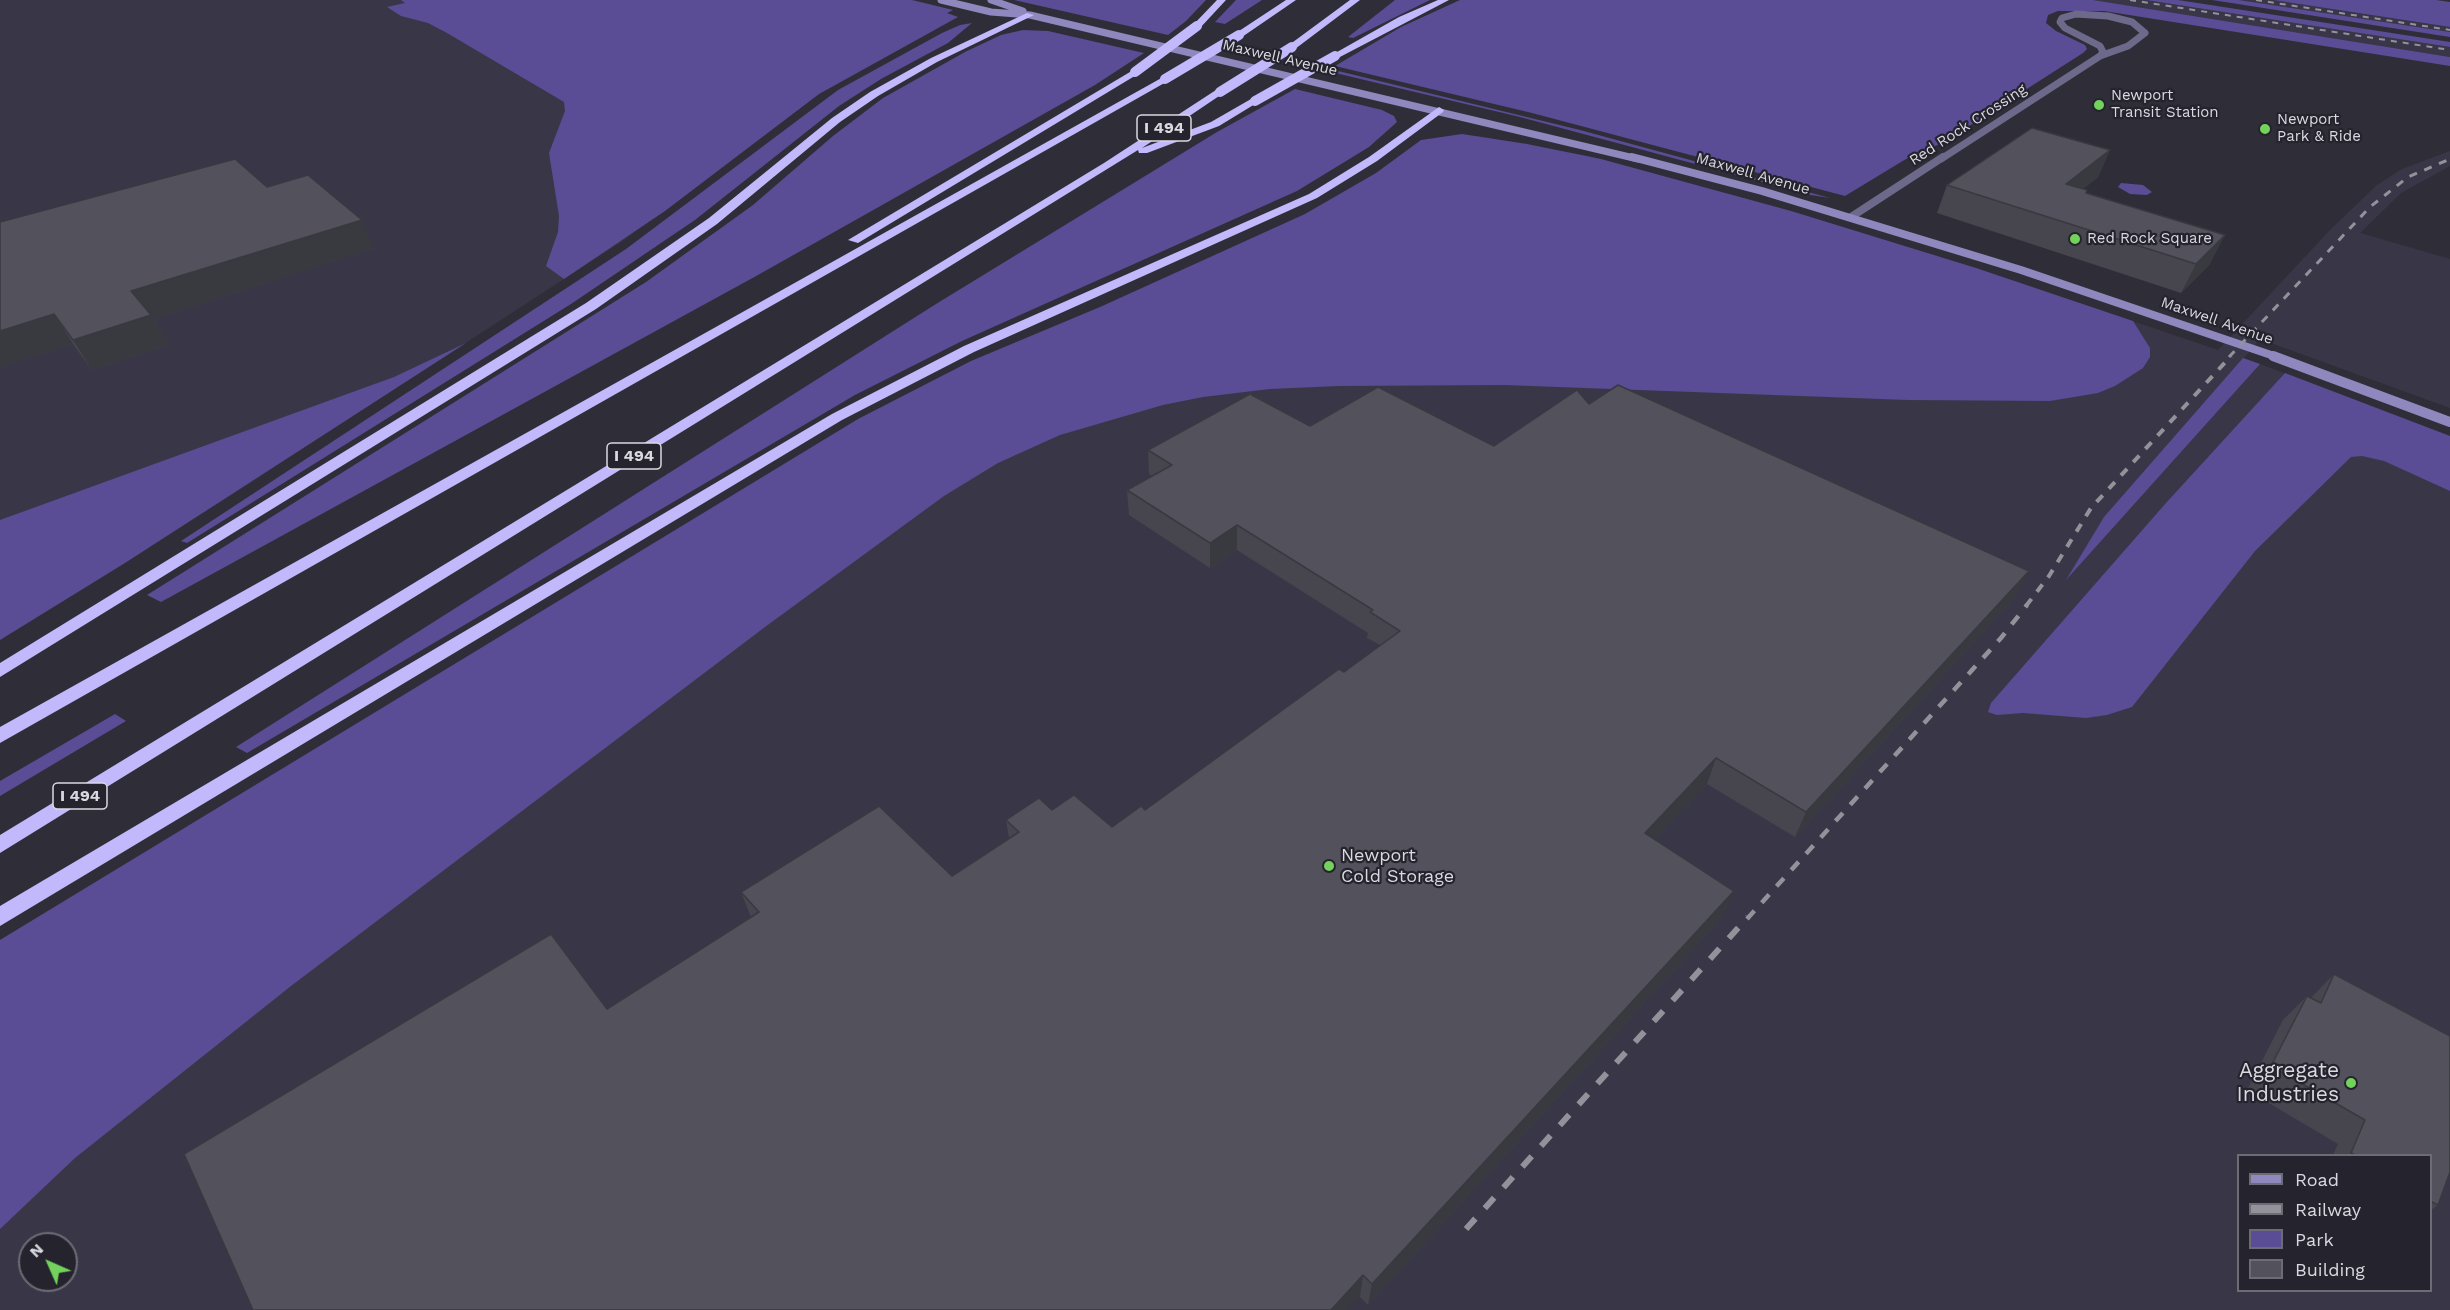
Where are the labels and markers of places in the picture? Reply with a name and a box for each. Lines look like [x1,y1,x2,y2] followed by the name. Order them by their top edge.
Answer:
[2111,87,2219,122] place label: Newport Transit Station
[2092,98,2106,112] marker: Newport Transit Station
[2277,111,2361,146] place label: Newport Park & Ride
[2258,122,2272,136] marker: Newport Park & Ride
[2087,230,2212,248] place label: Red Rock Square
[2068,232,2082,246] marker: Red Rock Square
[1341,845,1454,888] place label: Newport Cold Storage
[1322,859,1336,873] marker: Newport Cold Storage
[2237,1058,2339,1108] place label: Aggregate Industries
[2344,1076,2358,1090] marker: Aggregate Industries

